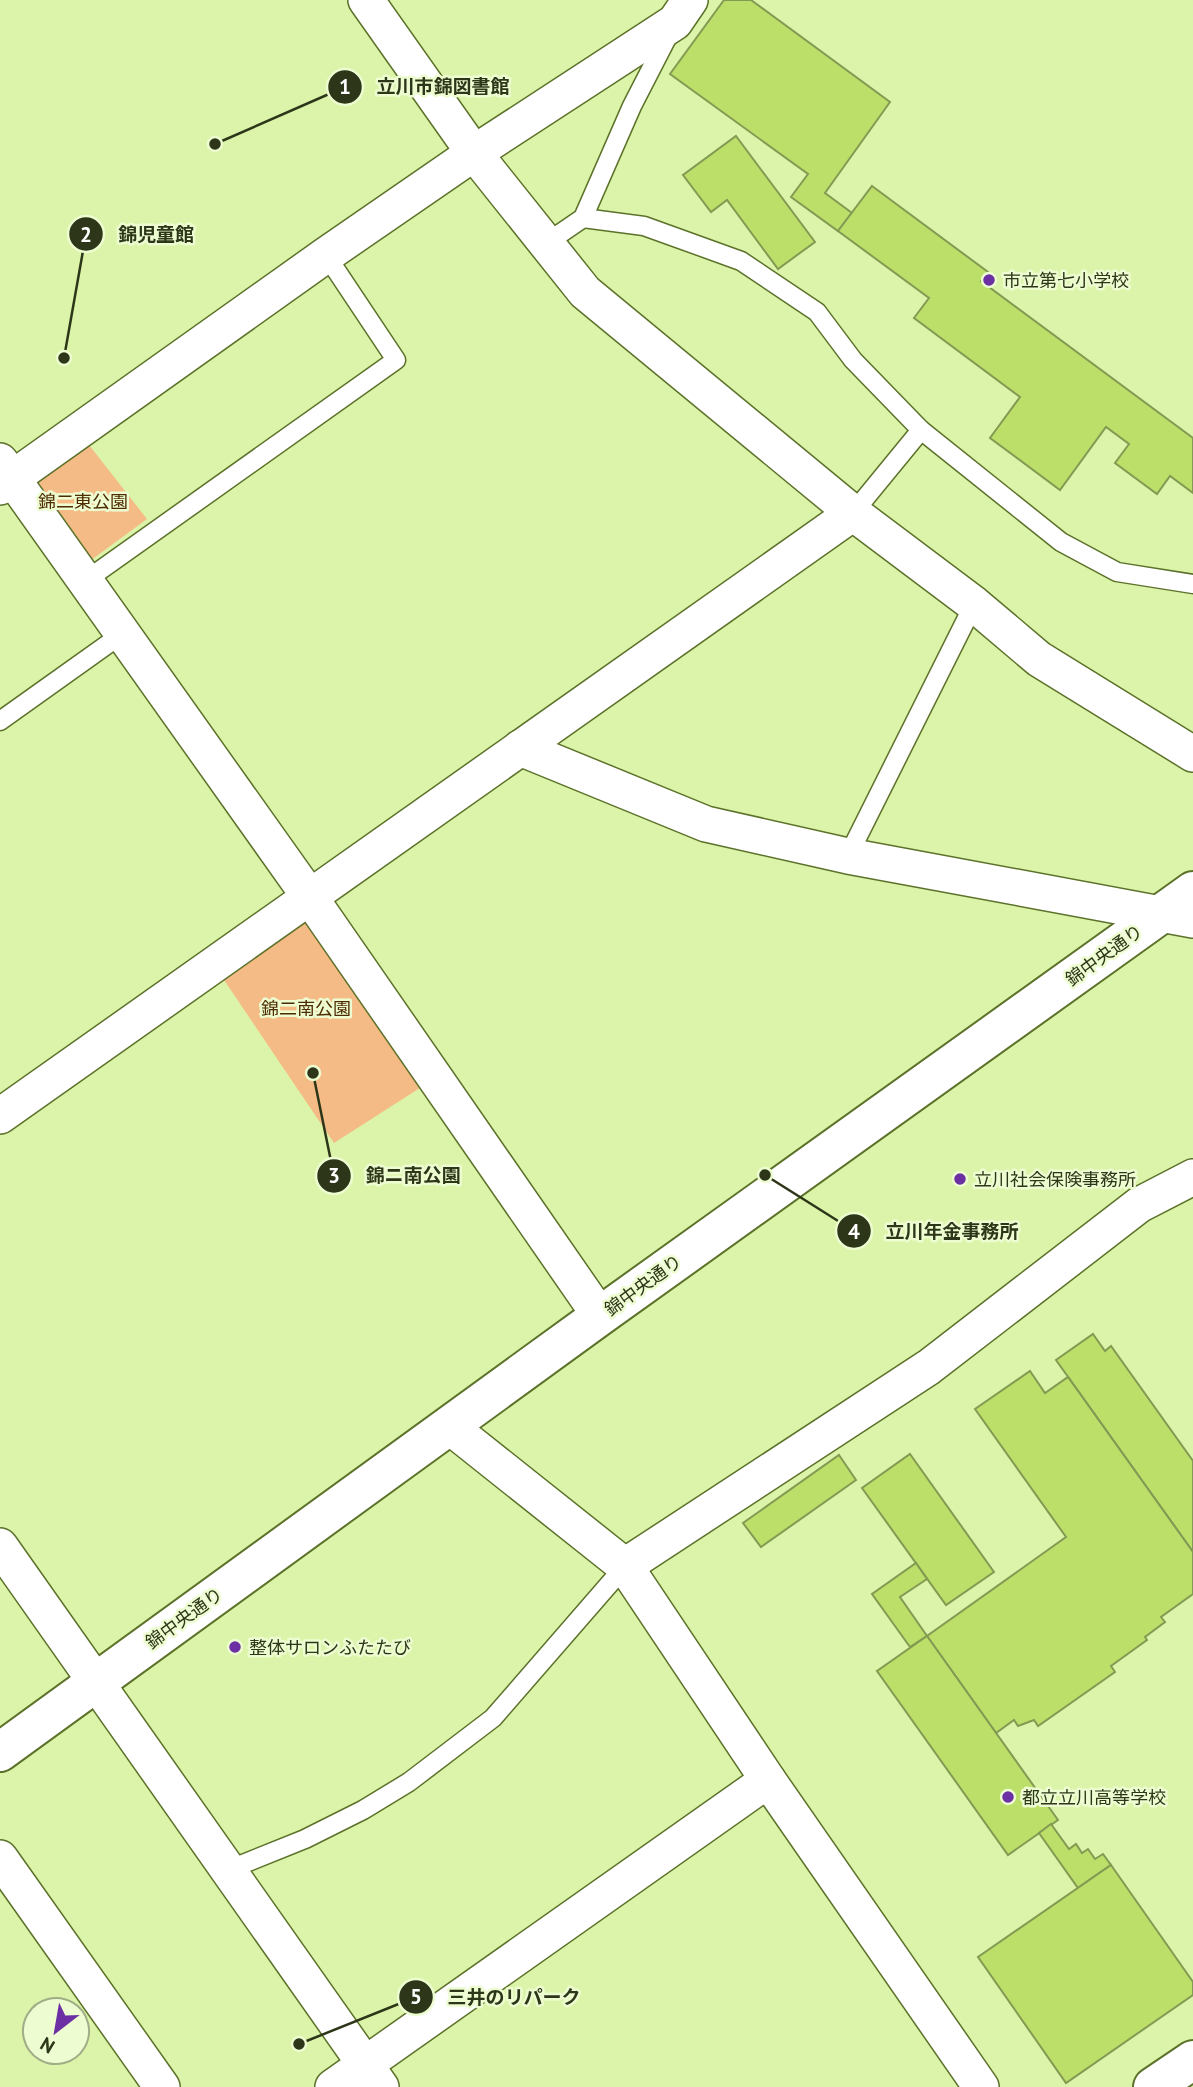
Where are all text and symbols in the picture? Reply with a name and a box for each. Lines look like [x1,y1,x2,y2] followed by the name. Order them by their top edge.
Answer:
[327,67,523,107] callout: 立川市錦図書館
[339,73,351,100] text: 1
[376,74,510,98] text: 立川市錦図書館
[69,214,208,254] callout: 錦児童館
[80,221,92,248] text: 2
[118,222,194,246] text: 錦児童館
[1003,269,1129,292] place label: 市立第七小学校
[981,272,997,288] marker: 市立第七小学校
[38,490,128,513] park label: 錦二東公園
[1061,919,1147,991] street label: 錦中央通り
[261,997,351,1020] park label: 錦二南公園
[317,1156,475,1196] callout: 錦ニ南公園
[328,1162,340,1189] text: 3
[365,1163,461,1187] text: 錦ニ南公園
[974,1168,1136,1191] place label: 立川社会保険事務所
[952,1171,968,1187] marker: 立川社会保険事務所
[837,1211,1033,1251] callout: 立川年金事務所
[848,1218,860,1245] text: 4
[885,1219,1019,1243] text: 立川年金事務所
[600,1249,686,1321] street label: 錦中央通り
[141,1582,227,1654] street label: 錦中央通り
[249,1636,411,1659] place label: 整体サロンふたたび
[227,1639,243,1655] marker: 整体サロンふたたび
[1022,1786,1166,1809] place label: 都立立川高等学校
[1000,1789,1016,1805] marker: 都立立川高等学校
[399,1977,595,2017] callout: 三井のリパーク
[410,1983,422,2010] text: 5
[447,1985,581,2009] text: 三井のリパーク
[21,1996,91,2066] north arrow
[36,2032,59,2059] text: N

